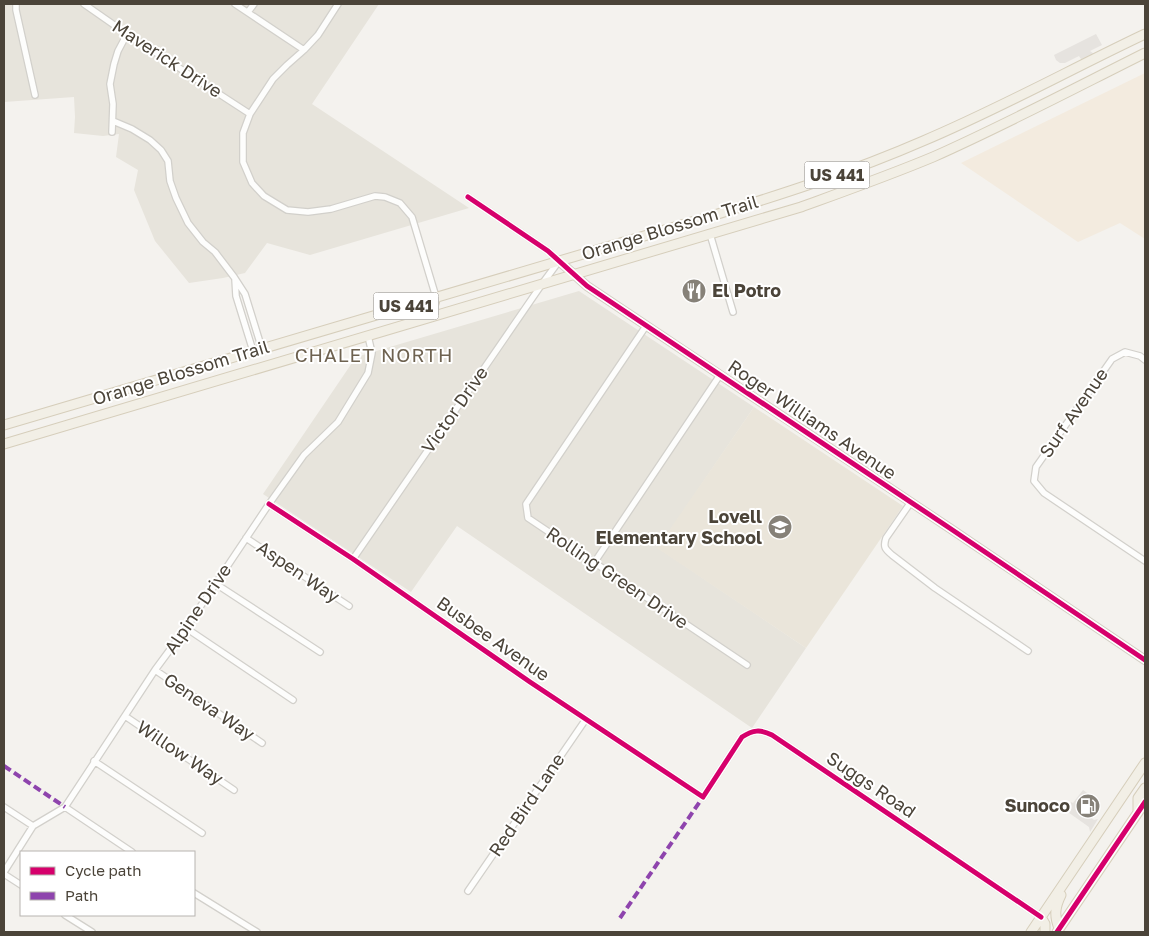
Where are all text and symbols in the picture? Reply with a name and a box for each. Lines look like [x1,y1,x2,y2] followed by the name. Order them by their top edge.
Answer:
[109,15,227,102] street label: Maverick Drive
[804,162,870,188] road number: US 441
[579,190,761,264] street label: Orange Blossom Trail
[681,278,707,304] restaurant icon: El Potro
[712,279,781,301] place label: El Potro
[374,292,438,320] road number: US 441
[90,335,272,409] street label: Orange Blossom Trail
[295,343,453,366] district label: CHALET NORTH
[724,355,901,484] street label: Roger Williams Avenue
[416,362,492,457] street label: Victor Drive
[1034,363,1112,461] street label: Surf Avenue
[596,505,762,548] place label: Lovell Elementary School
[767,514,793,540] school or university icon: Lovell Elementary School
[542,522,693,633] street label: Rolling Green Drive
[253,535,344,607] street label: Aspen Way
[159,559,235,658] street label: Alpine Drive
[433,591,554,685] street label: Busbee Avenue
[160,668,259,745] street label: Geneva Way
[133,715,228,789] street label: Willow Way
[823,746,920,822] street label: Suggs Road
[484,749,569,860] street label: Red Bird Lane
[1075,793,1101,819] fuel station icon: Sunoco
[1004,794,1070,816] place label: Sunoco
[20,851,195,916] legend
[65,861,141,879] text: Cycle path
[65,886,98,904] text: Path

